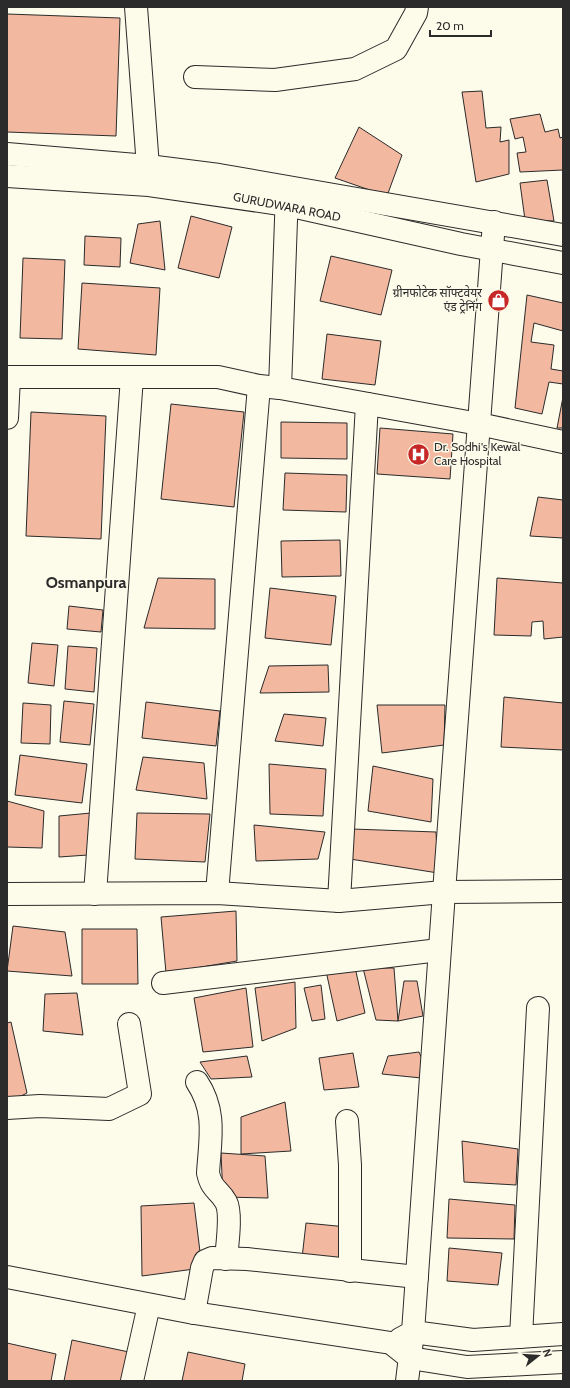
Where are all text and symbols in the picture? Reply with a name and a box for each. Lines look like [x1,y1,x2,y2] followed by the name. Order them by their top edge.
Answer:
[430,12,491,38] scale bar
[436,18,464,33] text: 20 m
[232,189,342,224] street label: GURUDWARA ROAD
[393,285,483,314] place label: ग्रीनफोटेक सॉफ्टवेयर एंड ट्रेनिंग
[485,287,511,313] shop icon: ग्रीनफोटेक सॉफ्टवेयर एंड ट्रेनिंग
[434,439,520,468] place label: Dr. Sodhi's Kewal Care Hospital
[405,441,431,467] hospital icon: Dr. Sodhi's Kewal Care Hospital
[46,573,126,592] district label: Osmanpura
[518,1336,558,1376] north arrow
[540,1347,555,1359] text: N

